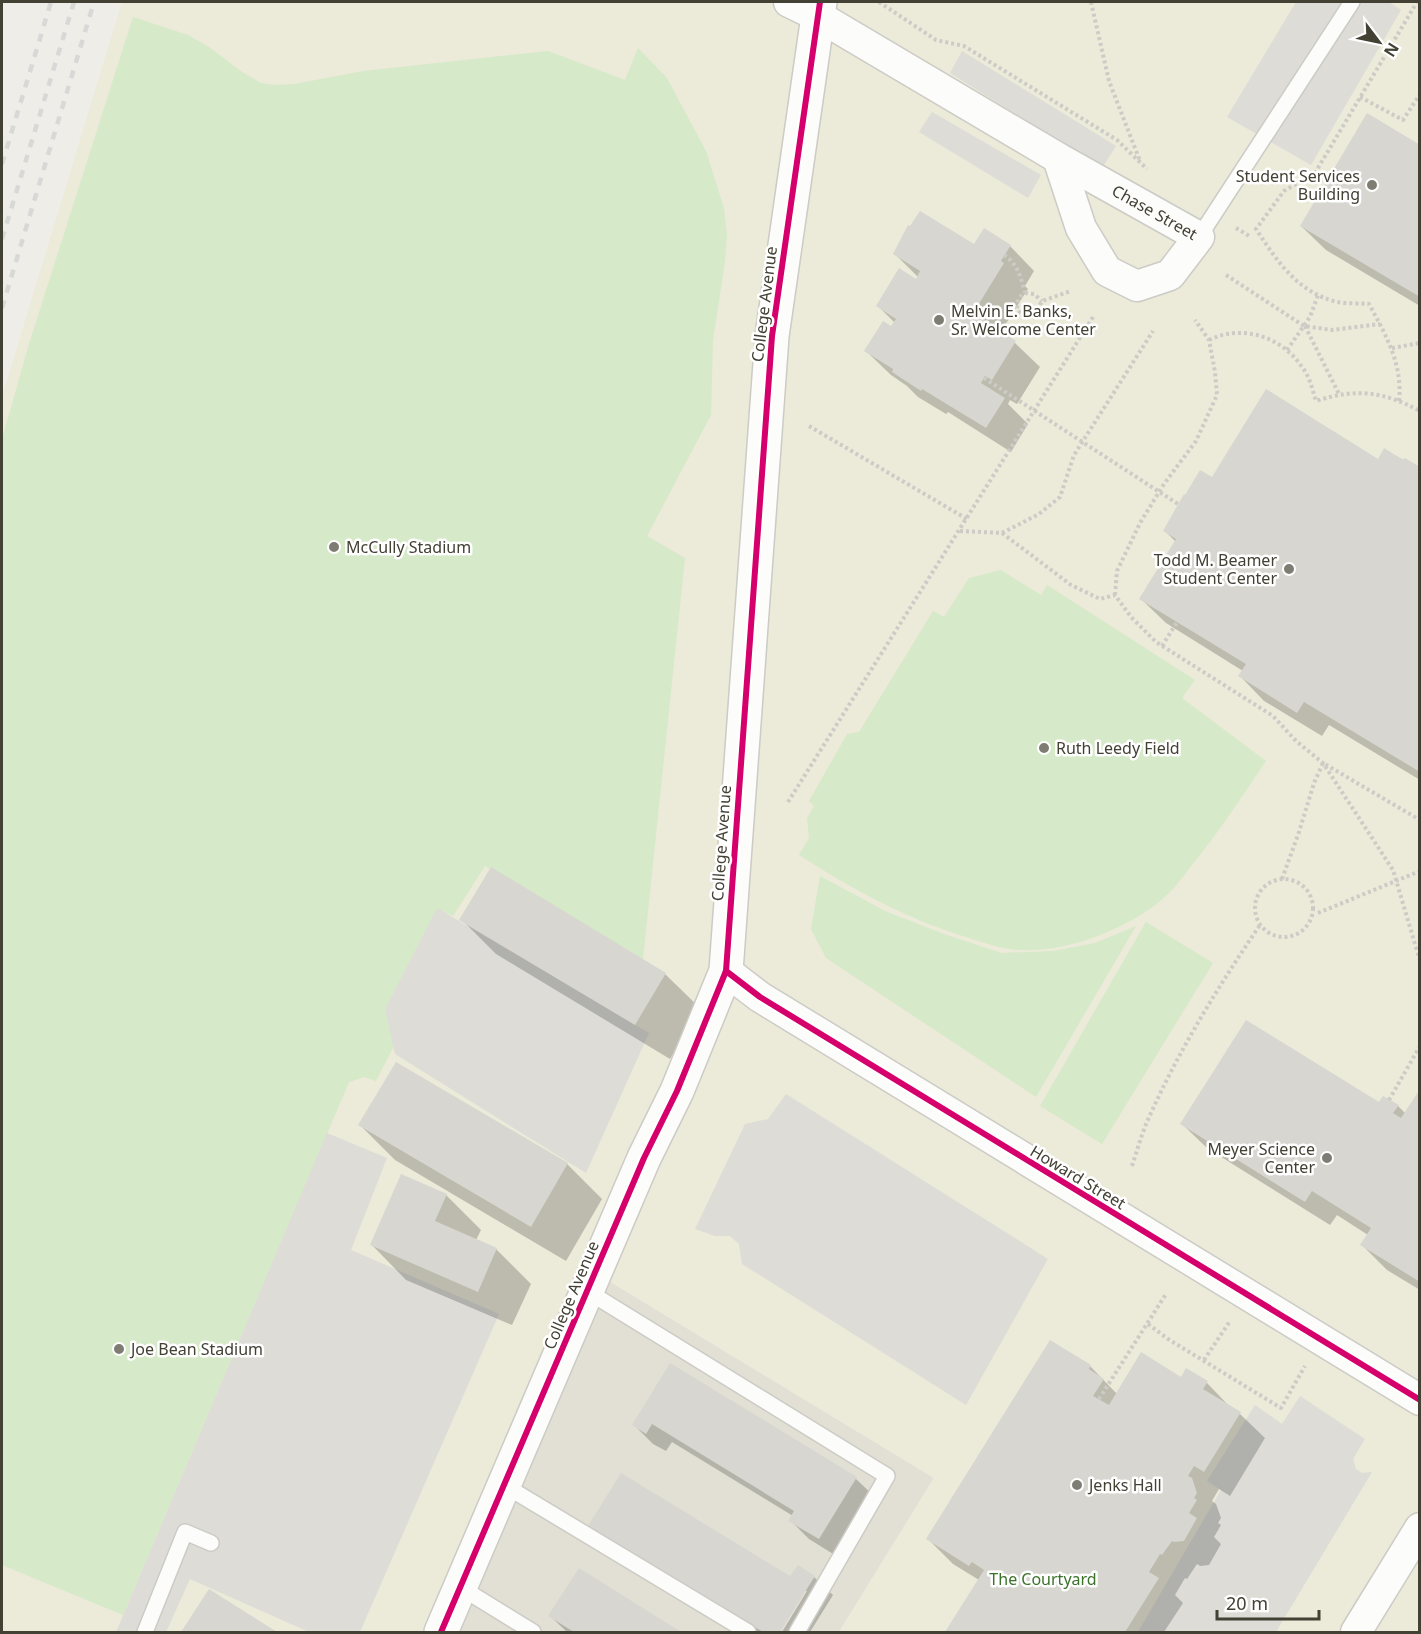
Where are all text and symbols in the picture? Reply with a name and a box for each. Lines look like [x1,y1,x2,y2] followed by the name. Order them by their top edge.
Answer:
[1349,12,1409,72] north arrow
[1379,39,1404,61] text: N
[1236,165,1360,205] place label: Student Services Building
[1365,178,1379,192] marker: Student Services Building
[1108,180,1202,245] street label: Chase Street
[746,245,782,363] street label: College Avenue
[951,300,1096,340] place label: Melvin E. Banks, Sr. Welcome Center
[932,313,946,327] marker: Melvin E. Banks, Sr. Welcome Center
[346,536,471,558] place label: McCully Stadium
[327,540,341,554] marker: McCully Stadium
[1154,549,1277,589] place label: Todd M. Beamer Student Center
[1282,562,1296,576] marker: Todd M. Beamer Student Center
[1056,737,1180,759] place label: Ruth Leedy Field
[1037,741,1051,755] marker: Ruth Leedy Field
[706,784,736,902] street label: College Avenue
[1208,1138,1315,1178] place label: Meyer Science Center
[1026,1140,1130,1214] street label: Howard Street
[1320,1151,1334,1165] marker: Meyer Science Center
[538,1237,604,1353] street label: College Avenue
[129,1338,263,1360] place label: Joe Bean Stadium
[112,1342,126,1356] marker: Joe Bean Stadium
[1087,1474,1162,1496] place label: Jenks Hall
[1070,1478,1084,1492] marker: Jenks Hall
[989,1568,1097,1590] park label: The Courtyard
[1217,1583,1319,1621] scale bar
[1226,1591,1268,1615] text: 20 m

